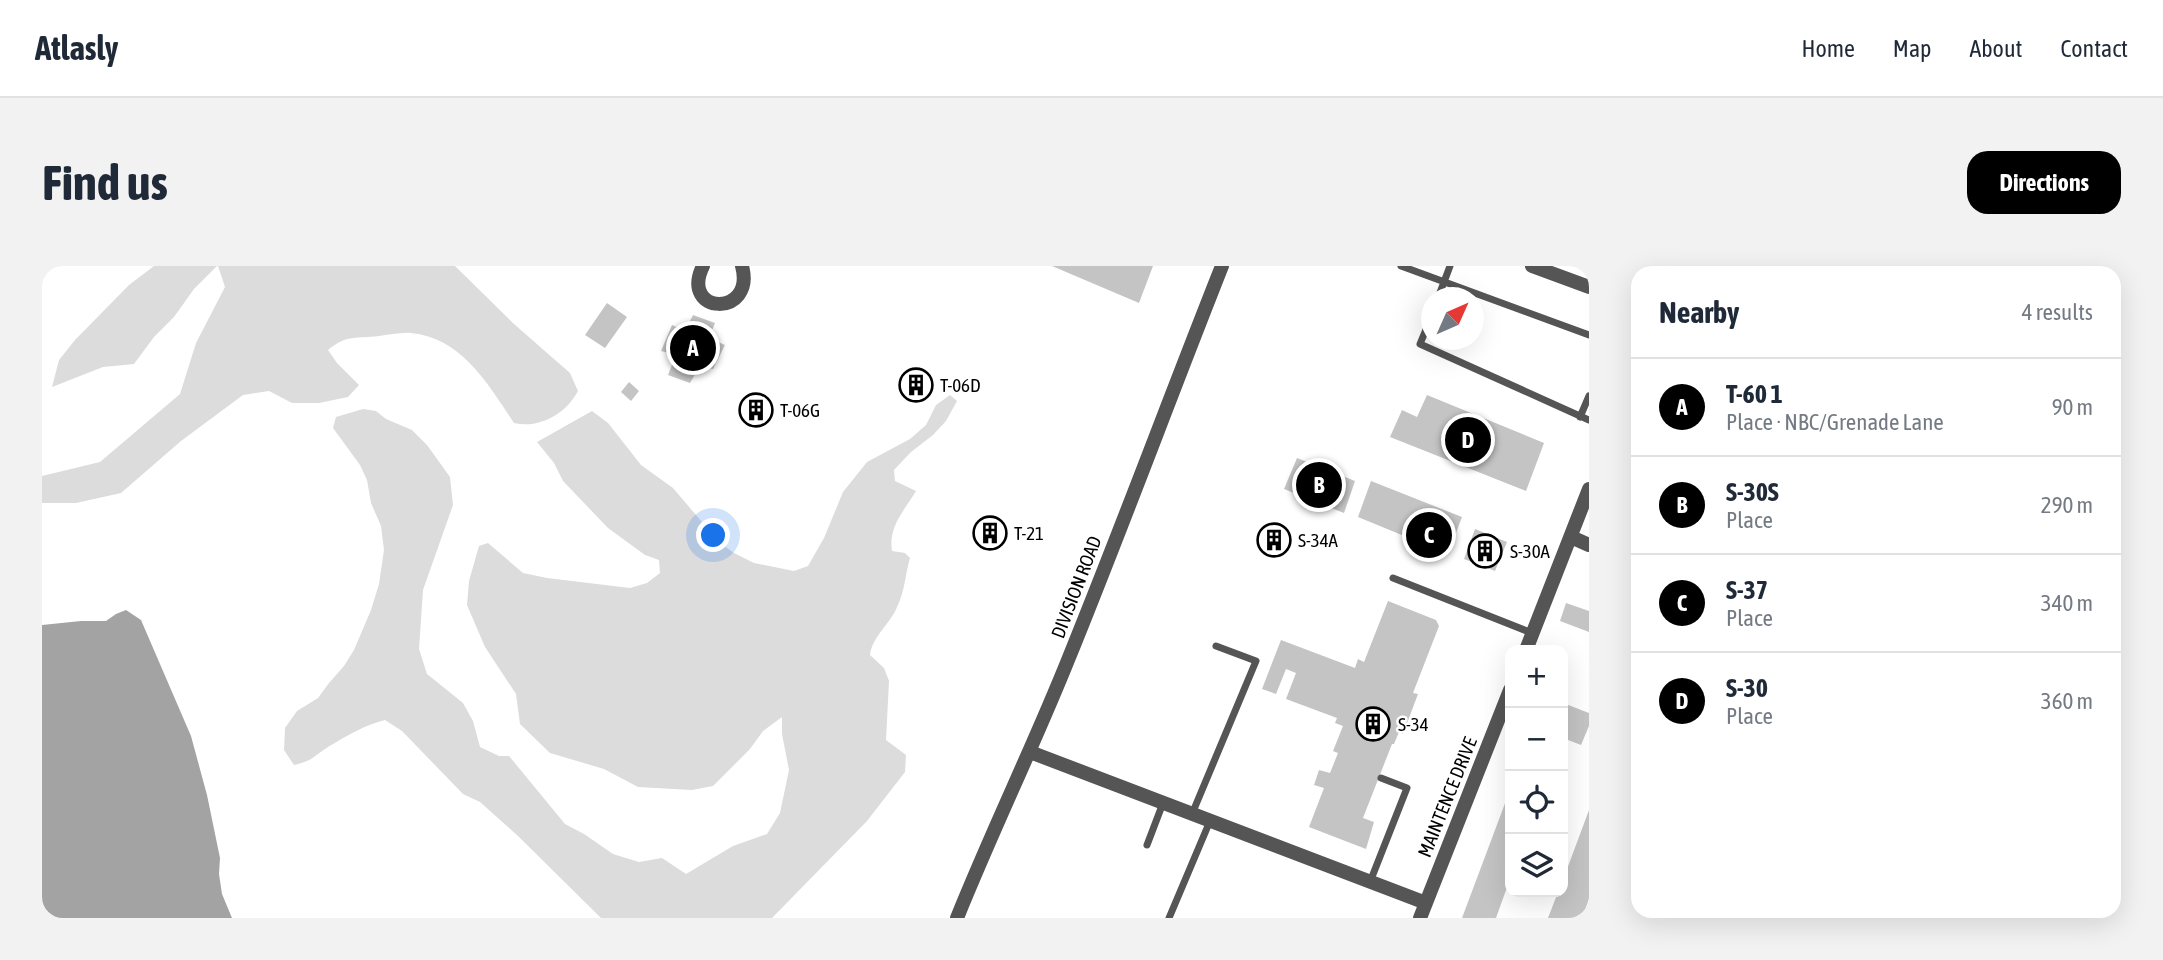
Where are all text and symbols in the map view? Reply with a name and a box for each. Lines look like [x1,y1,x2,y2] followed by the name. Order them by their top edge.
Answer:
[35,29,118,67] text: Atlasly
[1801,35,1855,62] text: Home
[1893,35,1931,62] text: Map
[1969,35,2022,62] text: About
[2060,35,2128,62] text: Contact
[1967,151,2121,214] button: Directions
[42,154,168,210] text: Find us
[1421,287,1484,350] north arrow
[1659,295,1739,329] text: Nearby
[2022,299,2093,325] text: 4 results
[670,322,716,374] pin: A
[897,366,935,404] building icon: T-06D
[940,374,981,396] place label: T-06D
[1726,379,1783,409] text: T-60 1
[737,391,775,429] building icon: T-06G
[1676,394,1688,420] text: A
[2052,394,2093,420] text: 90 m
[780,399,820,421] place label: T-06G
[1726,409,1944,435] text: Place · NBC/Grenade Lane
[1445,414,1491,466] pin: D
[1296,459,1342,511] pin: B
[1726,477,1779,507] text: S-30S
[1677,492,1687,518] text: B
[2041,492,2093,518] text: 290 m
[1726,507,1773,533] text: Place
[1406,509,1452,561] pin: C
[971,514,1009,552] building icon: T-21
[696,518,730,552] your location
[1255,521,1293,559] building icon: S-34A
[1014,522,1044,544] place label: T-21
[1298,529,1339,551] place label: S-34A
[1466,532,1504,570] building icon: S-30A
[1046,533,1106,641] street label: DIVISION ROAD
[1510,540,1551,562] place label: S-30A
[1726,575,1768,605] text: S-37
[1677,590,1687,616] text: C
[2041,590,2093,616] text: 340 m
[1726,605,1773,631] text: Place
[1505,645,1568,897] map controls
[1505,645,1568,708] button: +
[1726,673,1768,703] text: S-30
[1676,688,1688,714] text: D
[2041,688,2093,714] text: 360 m
[1726,703,1773,729] text: Place
[1354,705,1392,743] building icon: S-34
[1505,708,1568,771] button: −
[1398,713,1429,735] place label: S-34
[1413,734,1481,860] street label: MAINTENCE DRIVE
[1505,771,1568,834] button: locate
[1505,834,1568,897] button: layers

